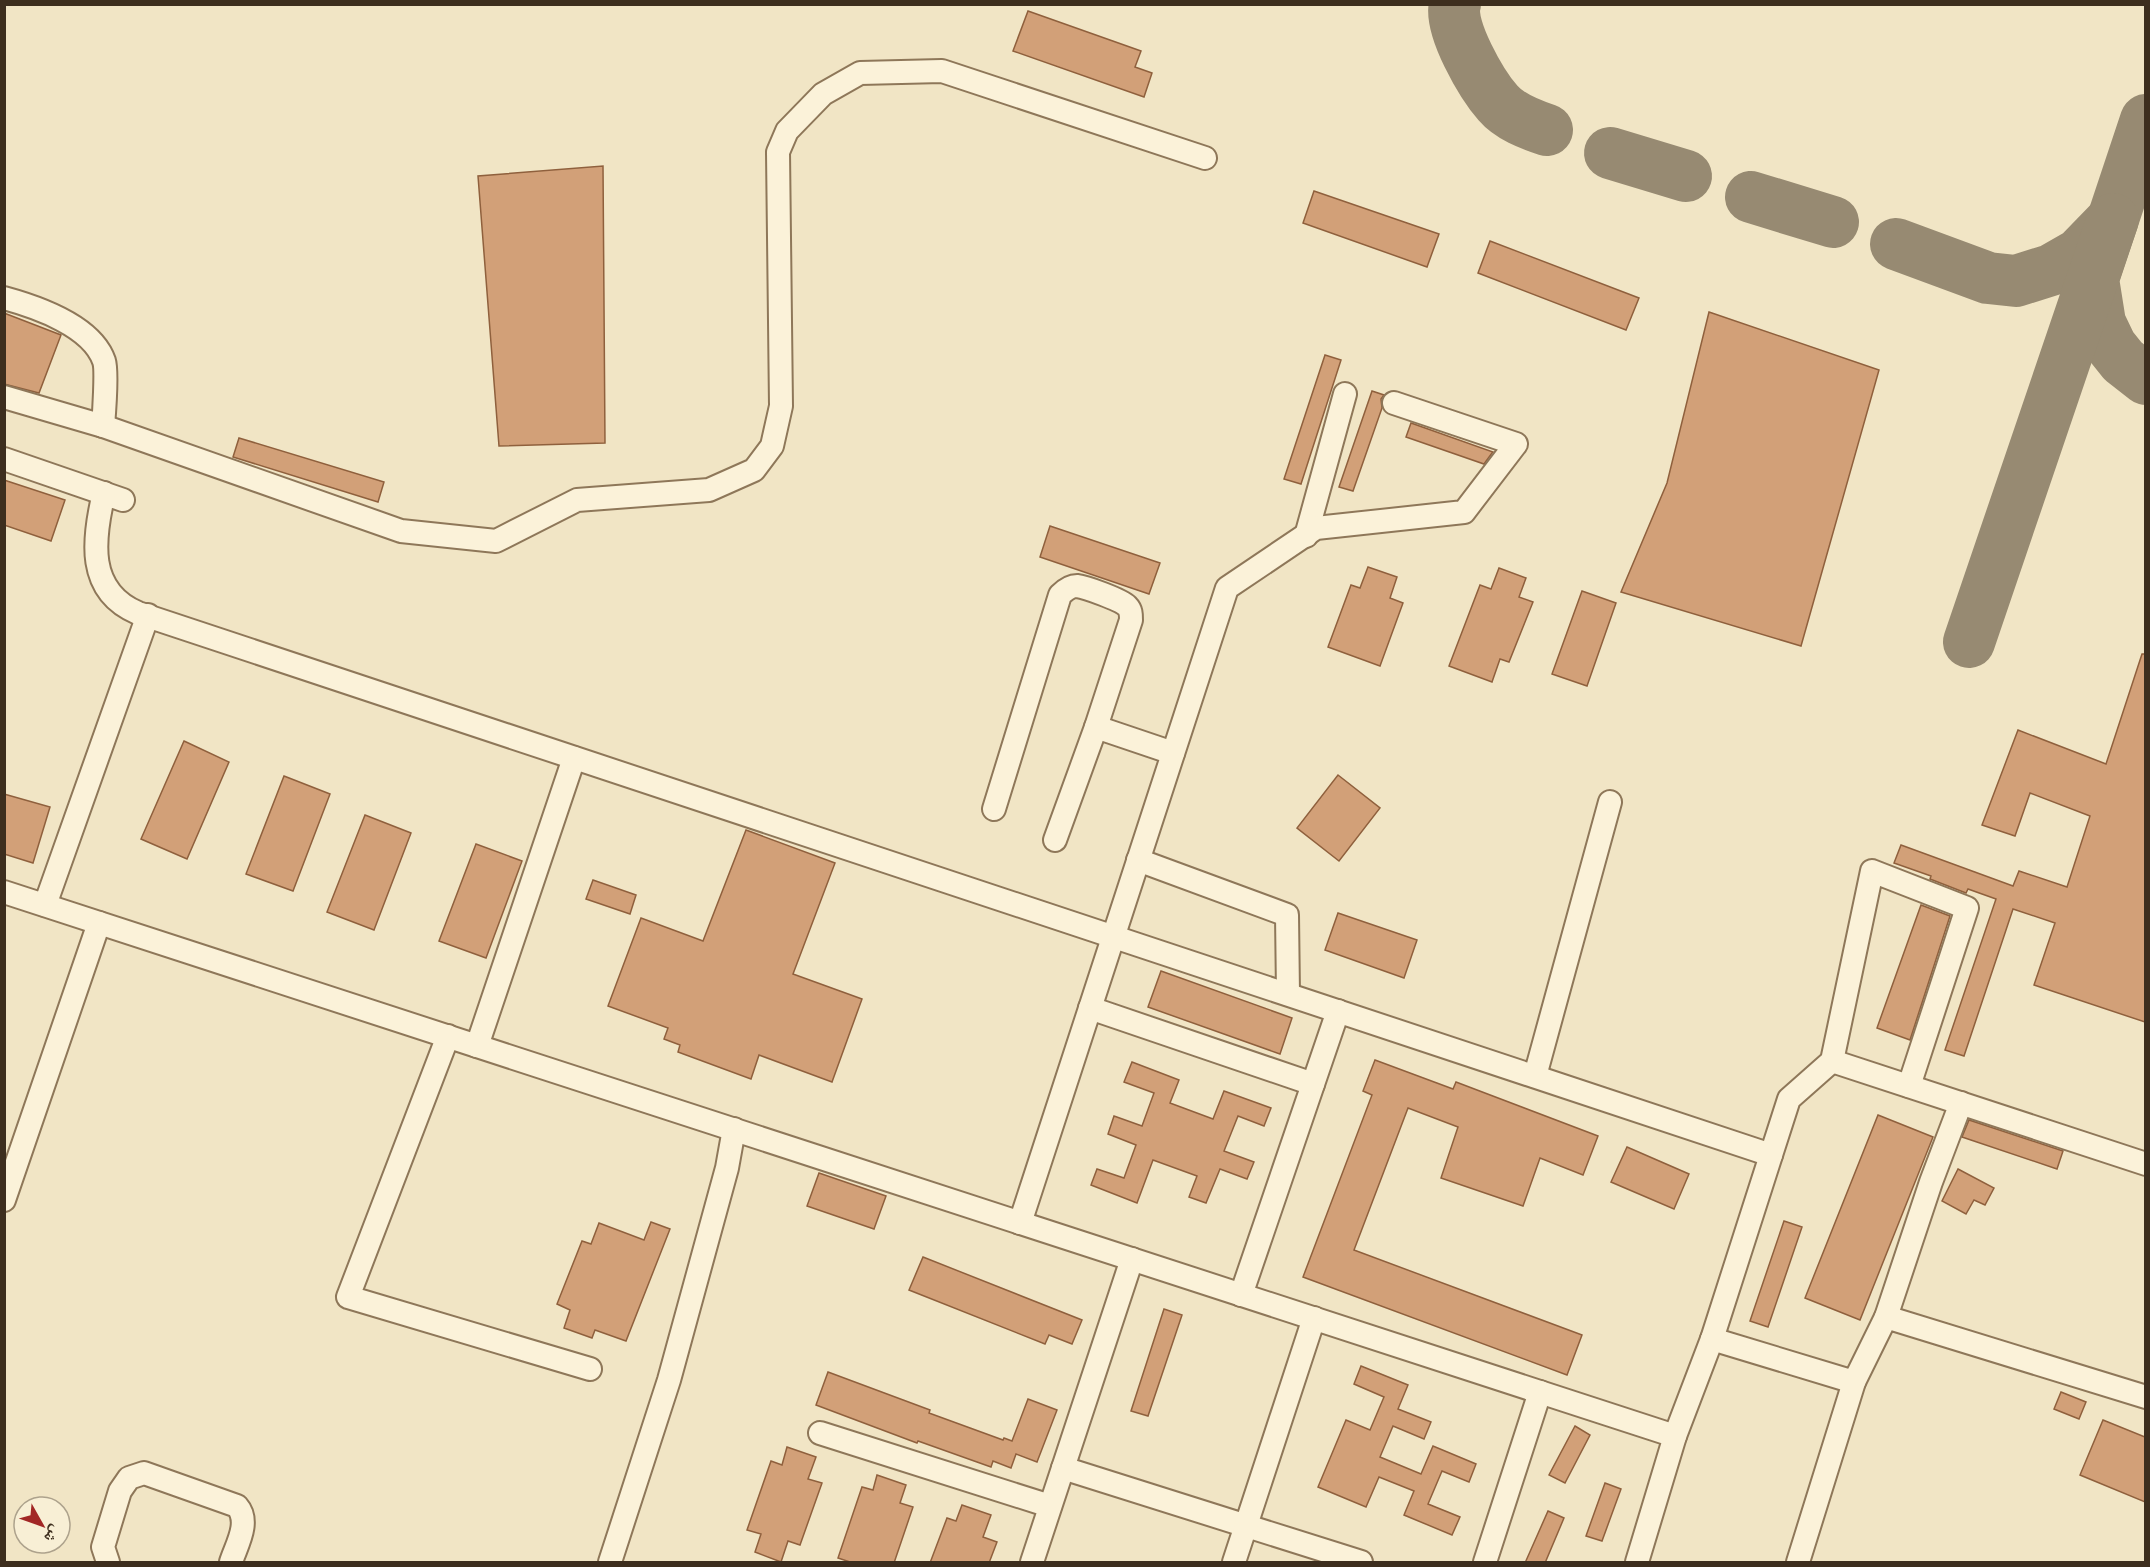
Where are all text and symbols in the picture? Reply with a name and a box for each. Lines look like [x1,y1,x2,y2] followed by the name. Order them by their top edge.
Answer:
[12,1495,72,1555] north arrow
[40,1521,69,1550] text: ش

